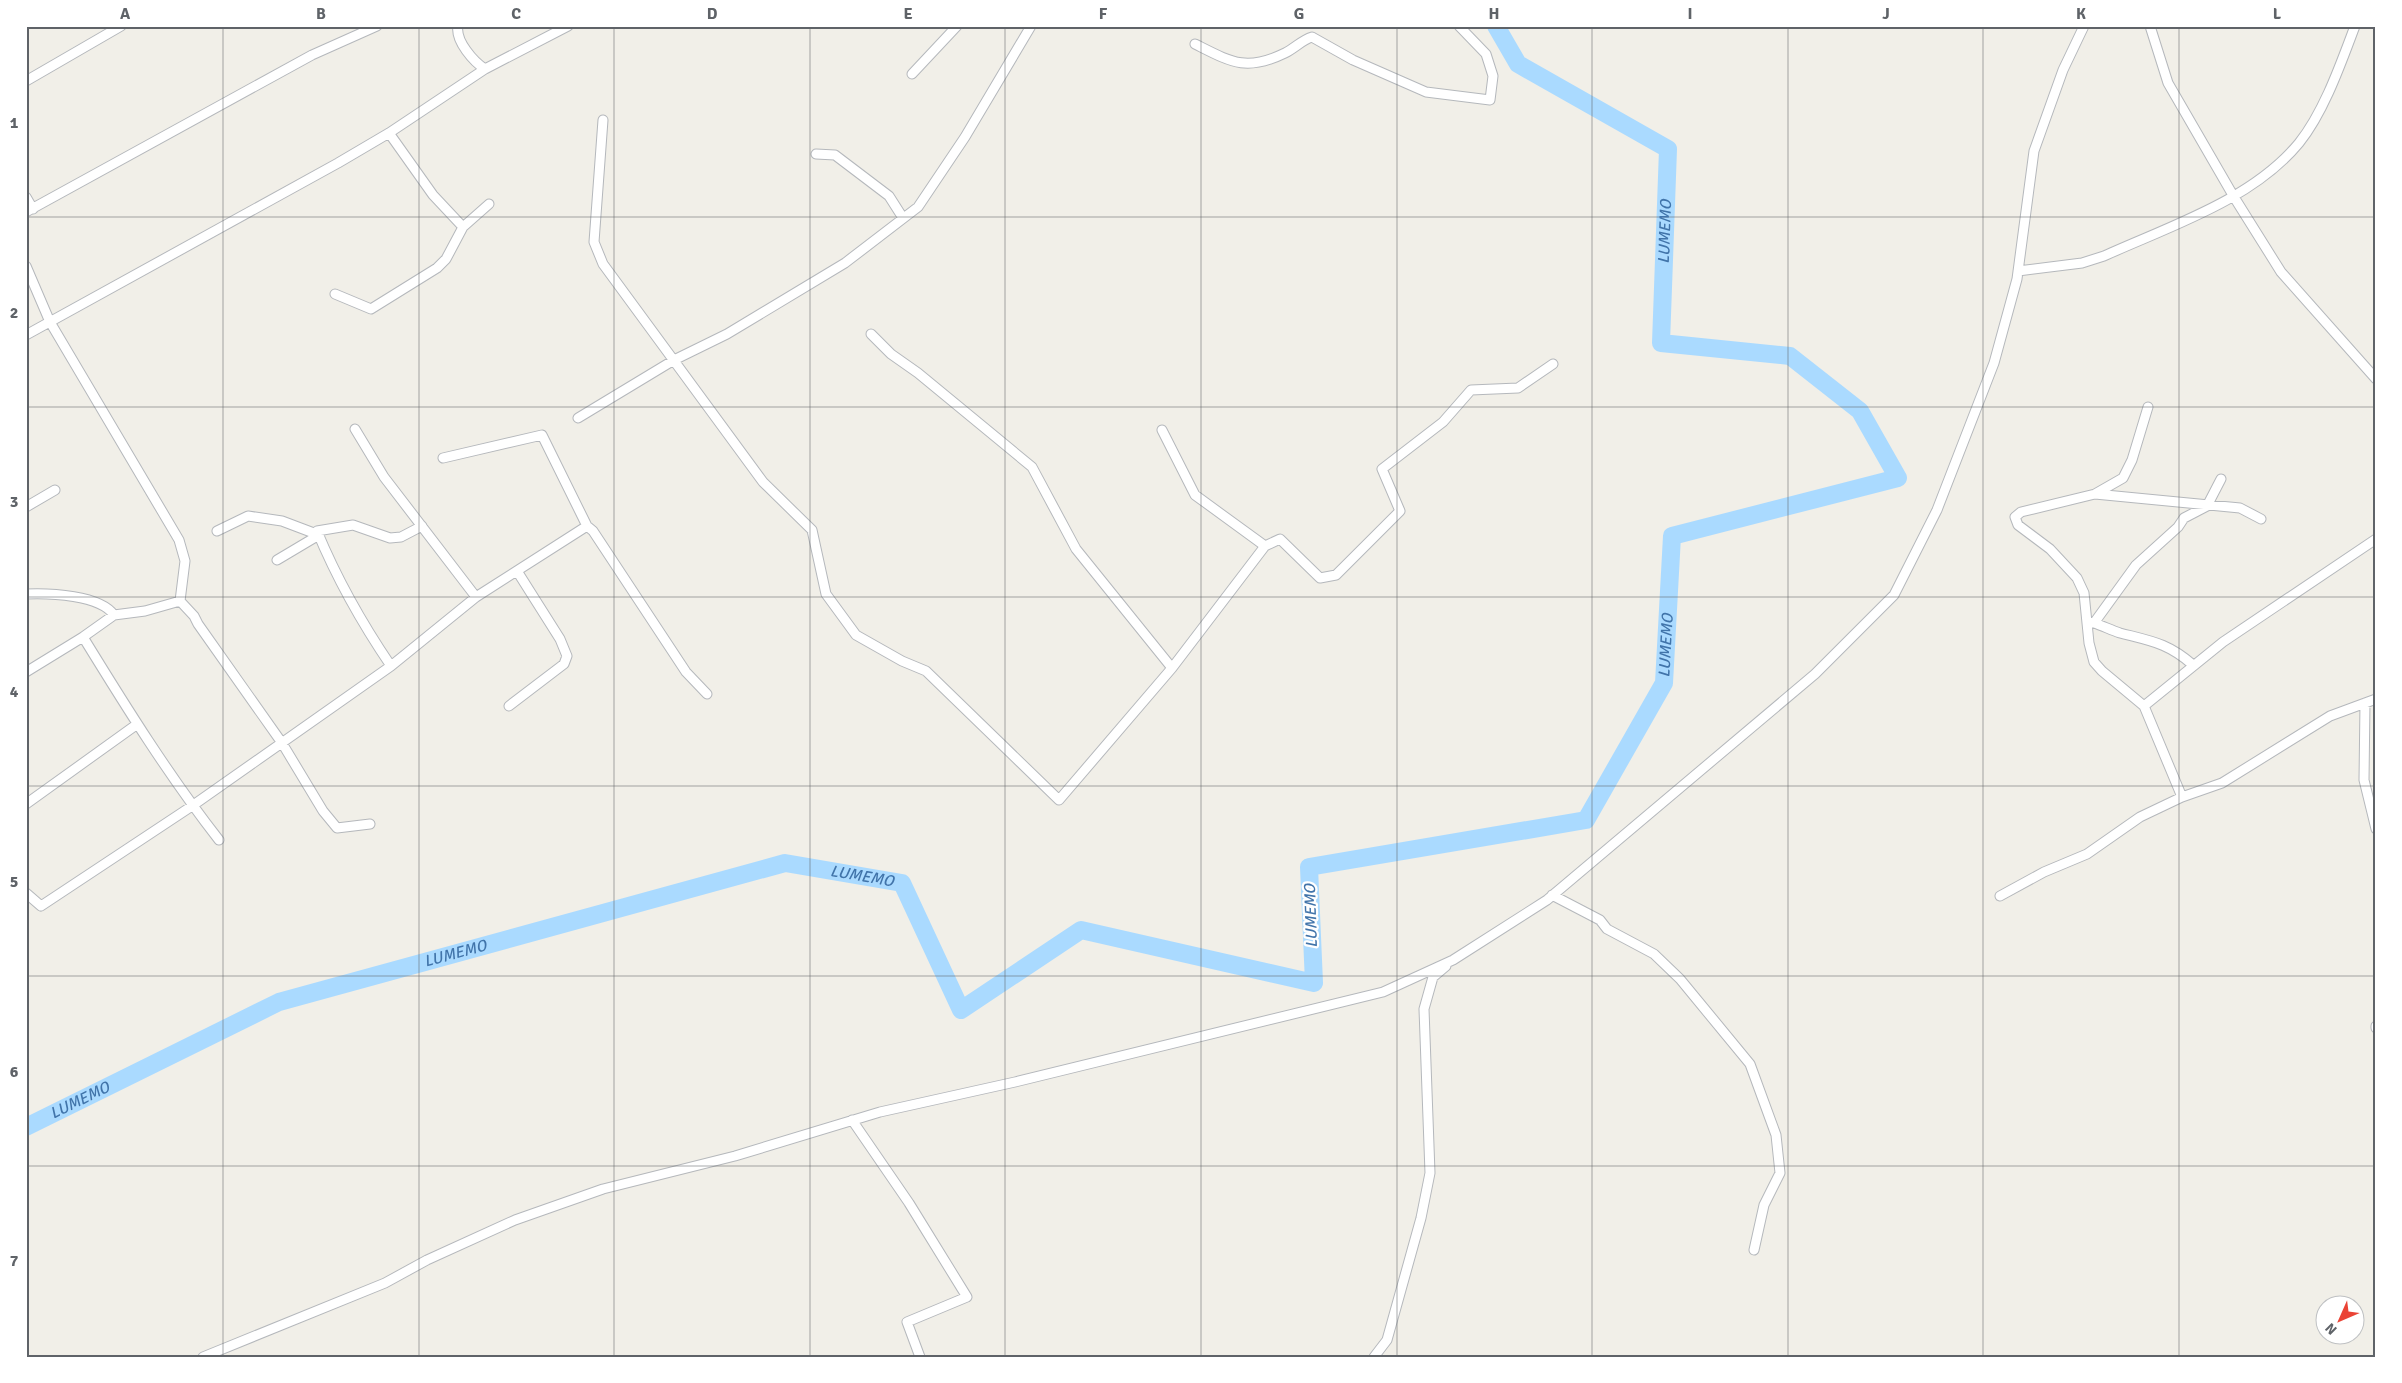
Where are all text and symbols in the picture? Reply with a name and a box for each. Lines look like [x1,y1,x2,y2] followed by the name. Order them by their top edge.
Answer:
[120,4,131,24] text: A
[316,4,326,24] text: B
[511,4,521,24] text: C
[707,4,718,24] text: D
[903,4,913,24] text: E
[1099,4,1108,24] text: F
[1294,4,1304,24] text: G
[1489,4,1499,24] text: H
[1687,4,1693,24] text: I
[1882,4,1890,24] text: J
[2076,4,2086,24] text: K
[2273,4,2282,24] text: L
[10,113,19,133] text: 1
[1654,198,1676,264] water label: LUMEMO
[10,303,18,323] text: 2
[10,492,18,512] text: 3
[1654,612,1678,678] water label: LUMEMO
[10,682,19,702] text: 4
[829,861,897,892] water label: LUMEMO
[10,872,18,892] text: 5
[1300,882,1322,948] water label: LUMEMO
[422,935,490,972] water label: LUMEMO
[10,1062,19,1082] text: 6
[47,1077,114,1124] water label: LUMEMO
[10,1251,19,1271] text: 7
[2314,1296,2364,1346] north arrow
[2322,1319,2341,1338] text: N

